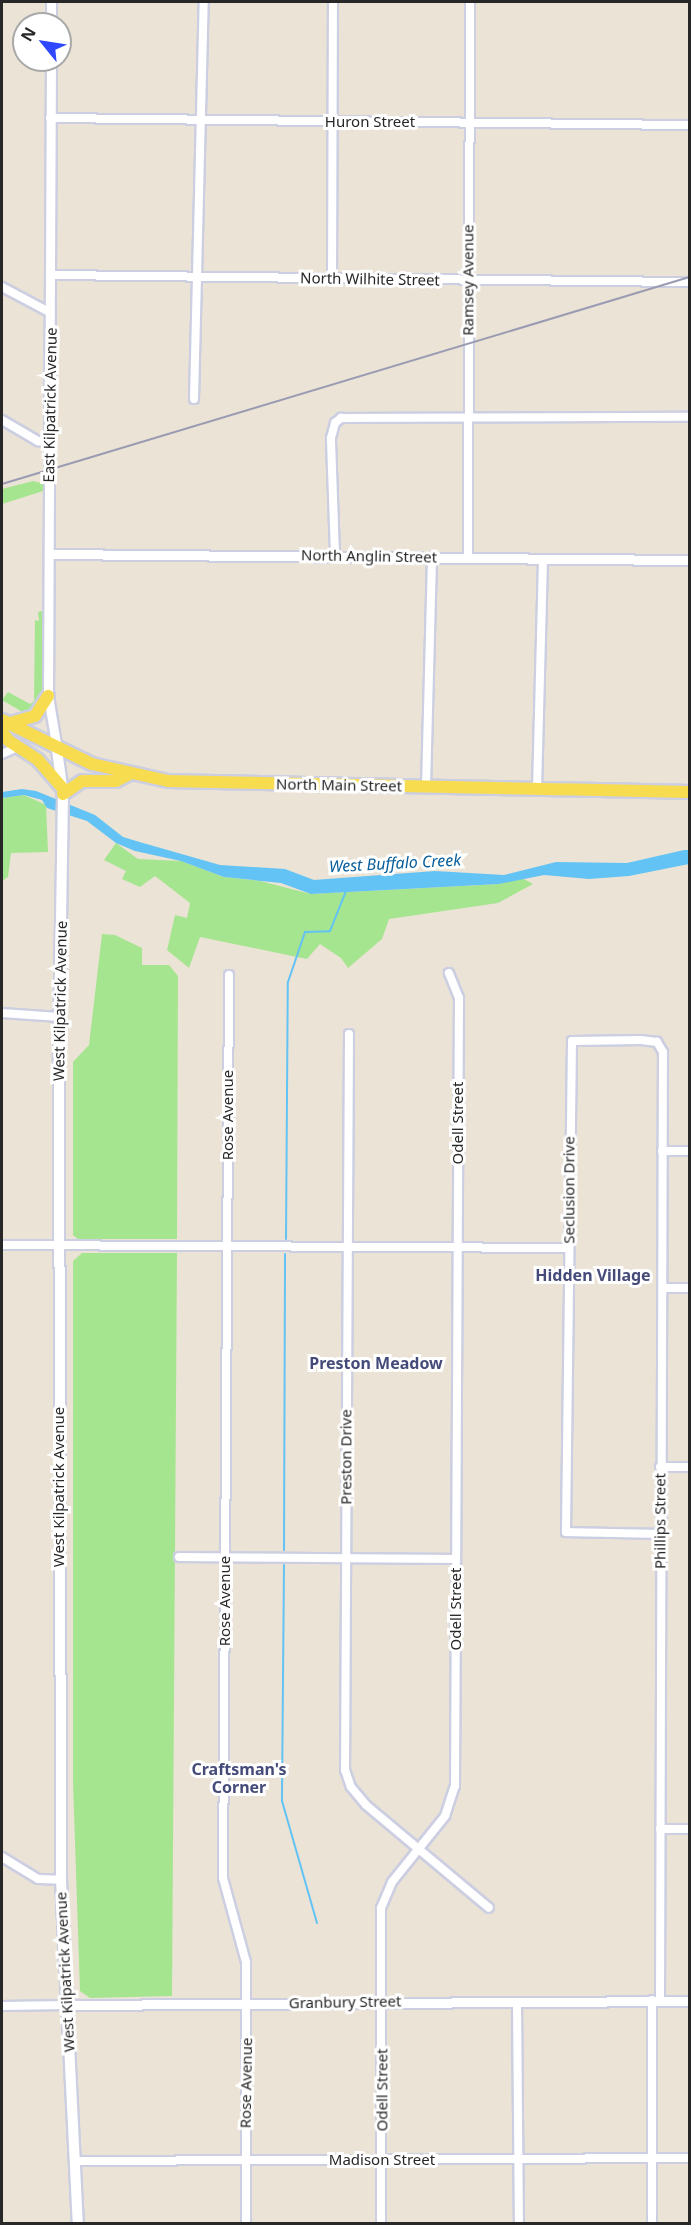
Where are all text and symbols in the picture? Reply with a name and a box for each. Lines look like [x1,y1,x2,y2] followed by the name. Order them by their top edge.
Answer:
[12,12,72,72] north arrow
[15,23,41,45] text: N
[325,113,415,131] street label: Huron Street
[459,224,477,336] street label: Ramsey Avenue
[300,269,440,289] street label: North Wilhite Street
[40,327,60,483] street label: East Kilpatrick Avenue
[301,546,437,566] street label: North Anglin Street
[276,775,402,795] street label: North Main Street
[328,850,462,876] water label: West Buffalo Creek
[50,921,70,1081] street label: West Kilpatrick Avenue
[219,1070,237,1160] street label: Rose Avenue
[449,1082,467,1164] street label: Odell Street
[560,1136,578,1244] street label: Seclusion Drive
[535,1265,651,1285] district label: Hidden Village
[309,1353,443,1373] district label: Preston Meadow
[50,1407,68,1567] street label: West Kilpatrick Avenue
[337,1409,355,1505] street label: Preston Drive
[651,1473,669,1569] street label: Phillips Street
[216,1556,234,1646] street label: Rose Avenue
[447,1568,465,1650] street label: Odell Street
[191,1759,287,1797] district label: Craftsman's Corner
[52,1891,78,2053] street label: West Kilpatrick Avenue
[289,1992,401,2012] street label: Granbury Street
[236,2038,256,2128] street label: Rose Avenue
[373,2049,391,2131] street label: Odell Street
[329,2151,435,2169] street label: Madison Street

